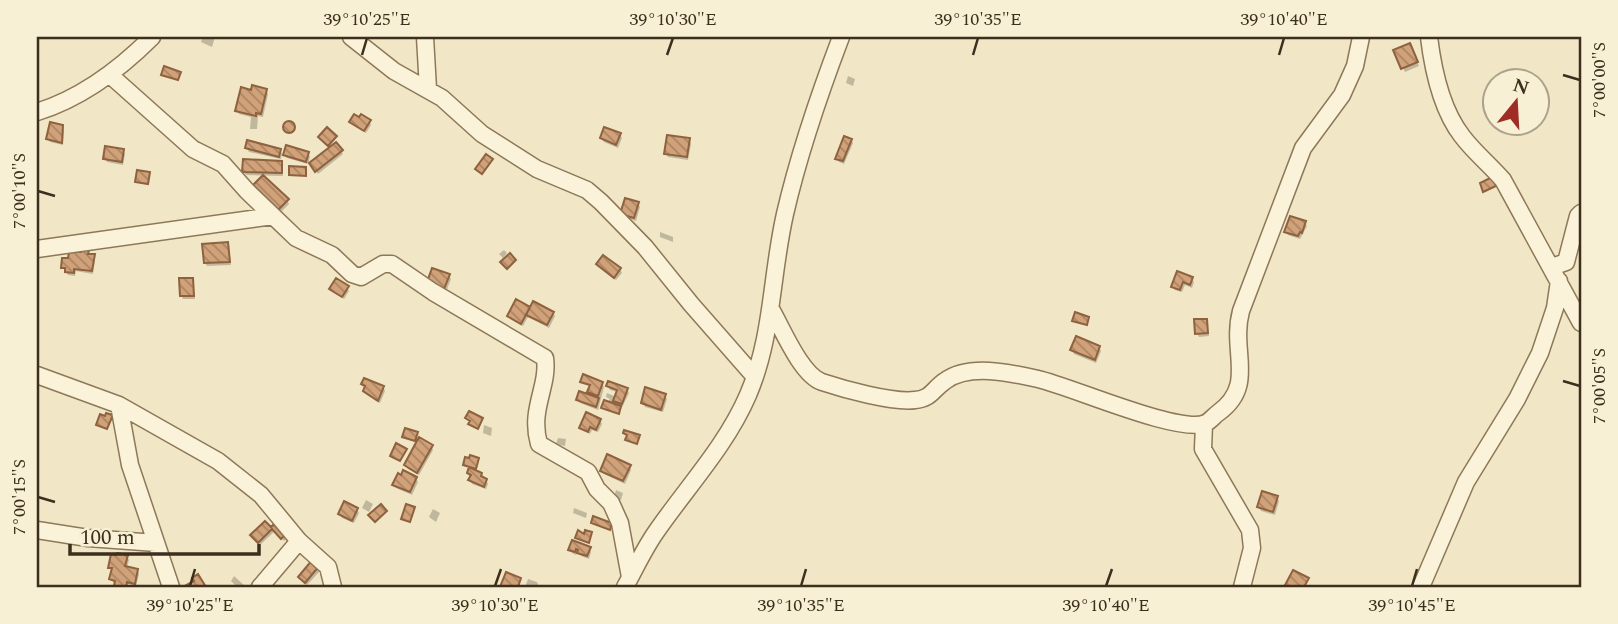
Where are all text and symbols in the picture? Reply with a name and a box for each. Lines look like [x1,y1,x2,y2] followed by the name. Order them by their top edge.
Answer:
[323,6,411,33] text: 39°10'25"E
[629,6,717,33] text: 39°10'30"E
[934,6,1022,33] text: 39°10'35"E
[1240,6,1328,33] text: 39°10'40"E
[1586,42,1613,118] text: 7°00'00"S
[1482,66,1552,136] north arrow
[1509,71,1533,103] text: N
[6,153,33,229] text: 7°00'10"S
[1586,348,1613,424] text: 7°00'05"S
[6,459,33,535] text: 7°00'15"S
[70,512,259,556] scale bar
[80,522,135,554] text: 100 m
[146,592,234,619] text: 39°10'25"E
[451,592,539,619] text: 39°10'30"E
[757,592,845,619] text: 39°10'35"E
[1062,592,1150,619] text: 39°10'40"E
[1368,592,1456,619] text: 39°10'45"E

